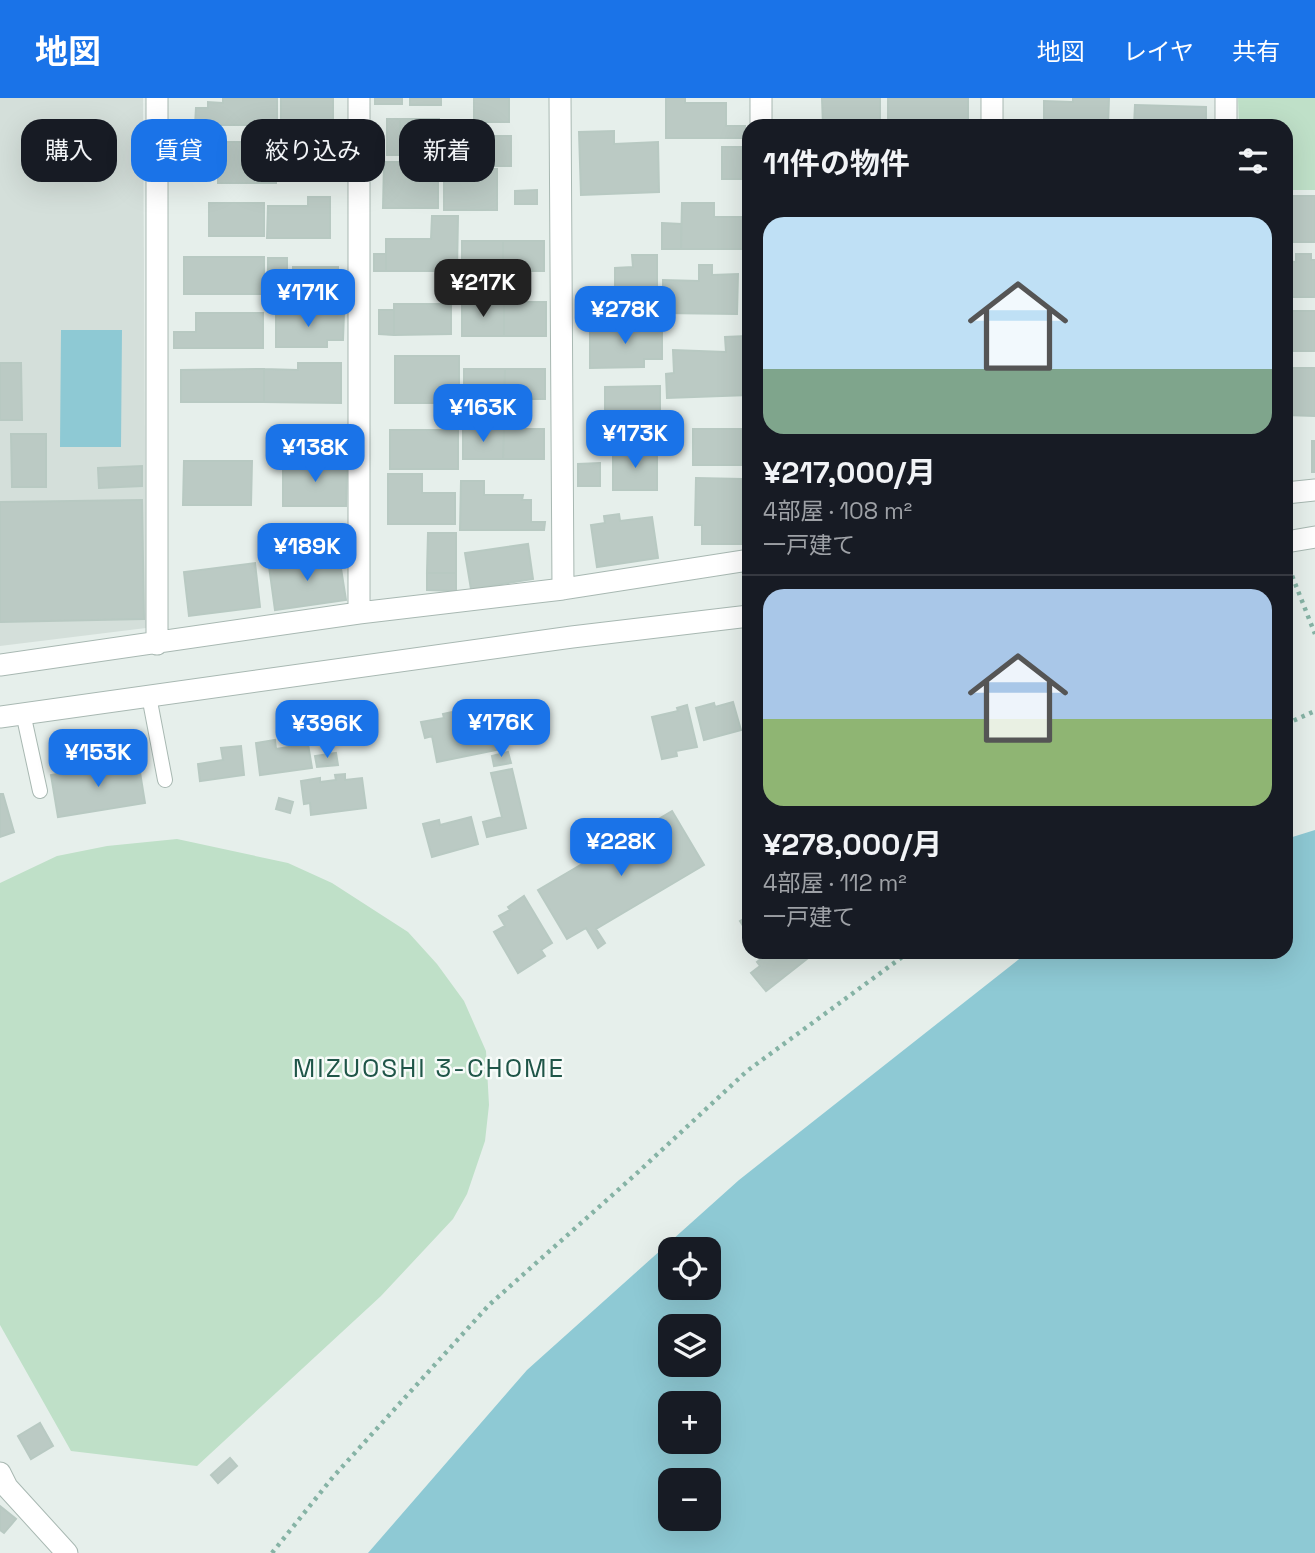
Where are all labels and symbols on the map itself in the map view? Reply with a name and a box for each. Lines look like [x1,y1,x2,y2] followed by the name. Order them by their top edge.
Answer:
[434,260,532,319] pin: ¥217K
[259,270,357,329] pin: ¥171K
[576,286,674,346] pin: ¥278K
[434,384,532,444] pin: ¥163K
[586,410,684,470] pin: ¥173K
[266,424,364,484] pin: ¥138K
[258,524,356,583] pin: ¥189K
[278,700,376,760] pin: ¥396K
[452,700,550,759] pin: ¥176K
[49,730,147,789] pin: ¥153K
[572,818,670,878] pin: ¥228K
[293,1051,565,1085] district label: MIZUOSHI 3-CHOME

